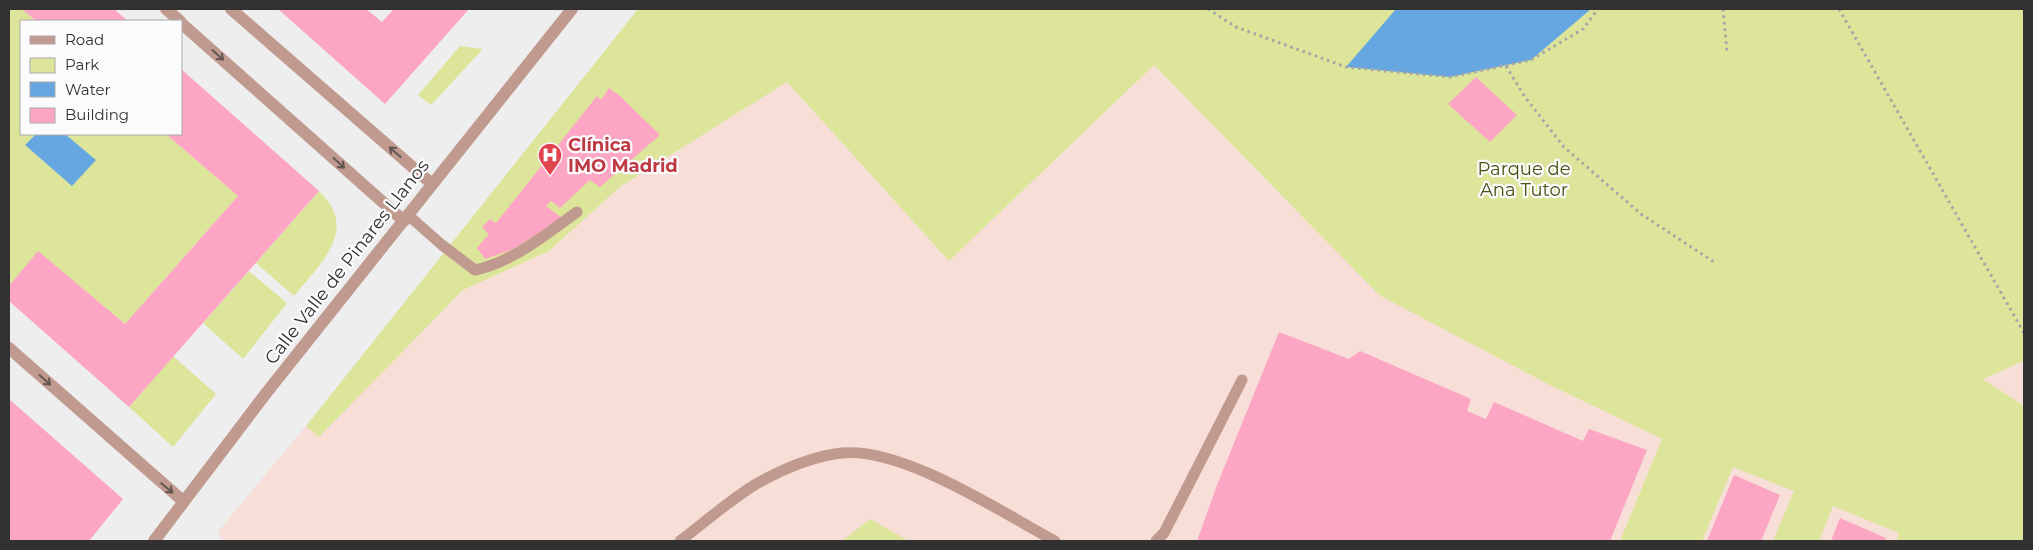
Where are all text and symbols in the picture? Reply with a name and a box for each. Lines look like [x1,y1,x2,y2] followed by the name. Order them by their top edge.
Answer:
[20,20,182,135] legend
[65,30,104,49] text: Road
[211,49,224,61] one-way arrow
[65,55,99,74] text: Park
[65,80,111,99] text: Water
[65,105,129,124] text: Building
[568,134,678,177] place label: Clínica IMO Madrid
[537,142,563,176] hospital icon: Clínica IMO Madrid
[389,147,402,158] one-way arrow
[260,155,434,369] street label: Calle Valle de Pinares Llanos
[332,157,345,169] one-way arrow
[1477,158,1571,201] park label: Parque de Ana Tutor
[39,375,52,386] one-way arrow
[161,482,174,493] one-way arrow

